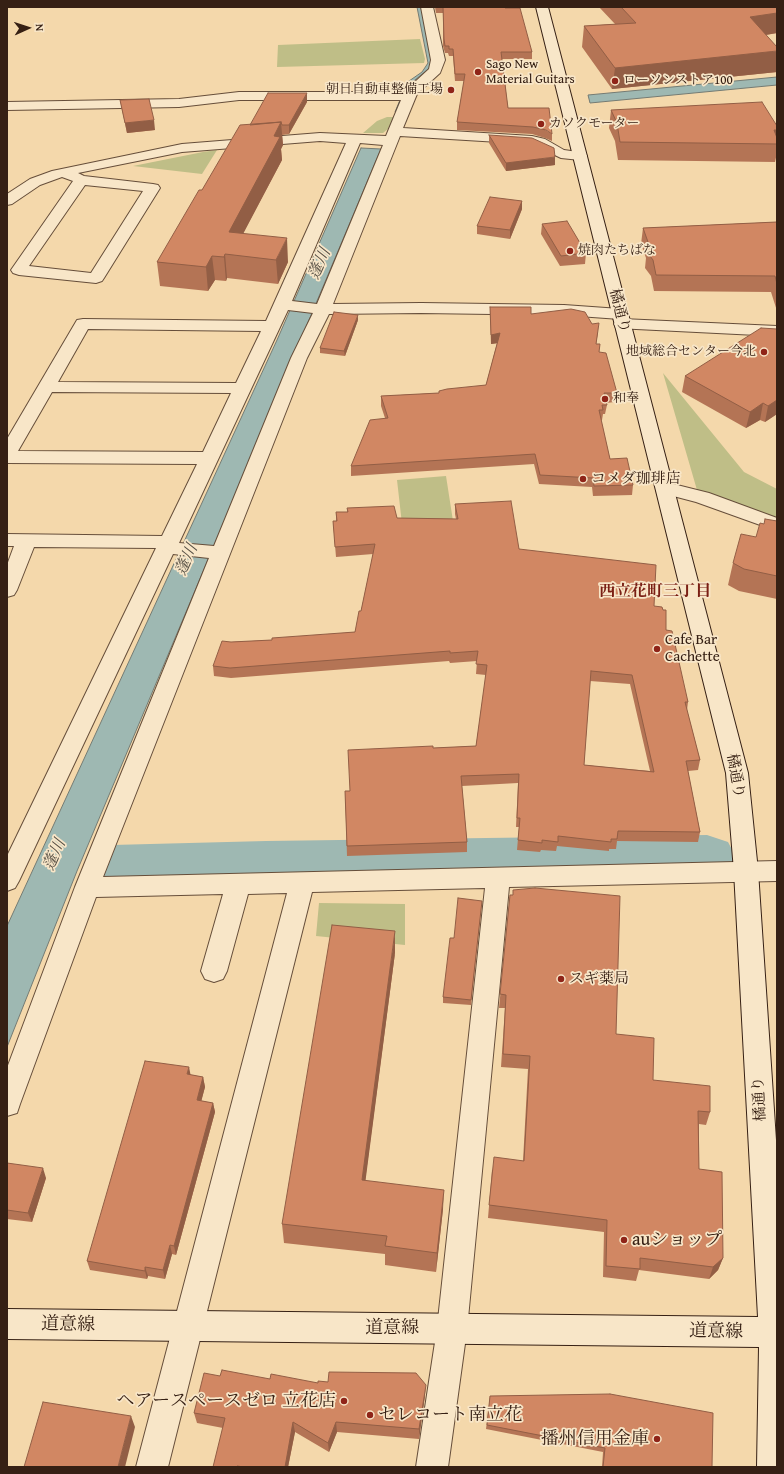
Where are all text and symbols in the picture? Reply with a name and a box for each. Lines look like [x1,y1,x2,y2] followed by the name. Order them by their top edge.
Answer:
[8,8,48,48] north arrow
[32,23,48,31] text: N
[486,57,575,88] place label: Sago New Material Guitars
[473,67,483,77] marker: Sago New Material Guitars
[623,73,733,89] place label: ローソンストア100
[610,76,620,86] marker: ローソンストア100
[326,82,443,98] place label: 朝日自動車整備工場
[446,85,456,95] marker: 朝日自動車整備工場
[549,116,639,132] place label: カソクモーター
[536,119,546,129] marker: カソクモーター
[578,243,656,259] place label: 焼肉たちばな
[305,245,335,283] water label: 蓬川
[565,246,575,256] marker: 焼肉たちばな
[605,287,633,335] street label: 橘通り
[626,344,756,360] place label: 地域総合センター今北
[759,347,769,357] marker: 地域総合センター今北
[613,391,639,407] place label: 和奉
[600,394,610,404] marker: 和奉
[591,470,681,488] place label: コメダ珈琲店
[578,474,588,484] marker: コメダ珈琲店
[172,541,202,579] water label: 蓬川
[599,582,711,602] district label: 西立花町三丁目
[665,631,720,666] place label: Cafe Bar Cachette
[652,644,662,654] marker: Cafe Bar Cachette
[722,752,748,800] street label: 橘通り
[40,836,70,874] water label: 蓬川
[569,970,629,988] place label: スギ薬局
[556,974,566,984] marker: スギ薬局
[750,1076,770,1122] street label: 橘通り
[632,1229,722,1251] place label: auショップ
[619,1235,629,1245] marker: auショップ
[41,1314,95,1336] street label: 道意線
[365,1317,419,1339] street label: 道意線
[689,1321,743,1343] street label: 道意線
[117,1390,336,1412] place label: ヘアースペースゼロ 立花店
[339,1396,349,1406] marker: ヘアースペースゼロ 立花店
[378,1404,522,1426] place label: セレコート南立花
[365,1410,375,1420] marker: セレコート南立花
[541,1428,649,1450] place label: 播州信用金庫
[652,1434,662,1444] marker: 播州信用金庫

